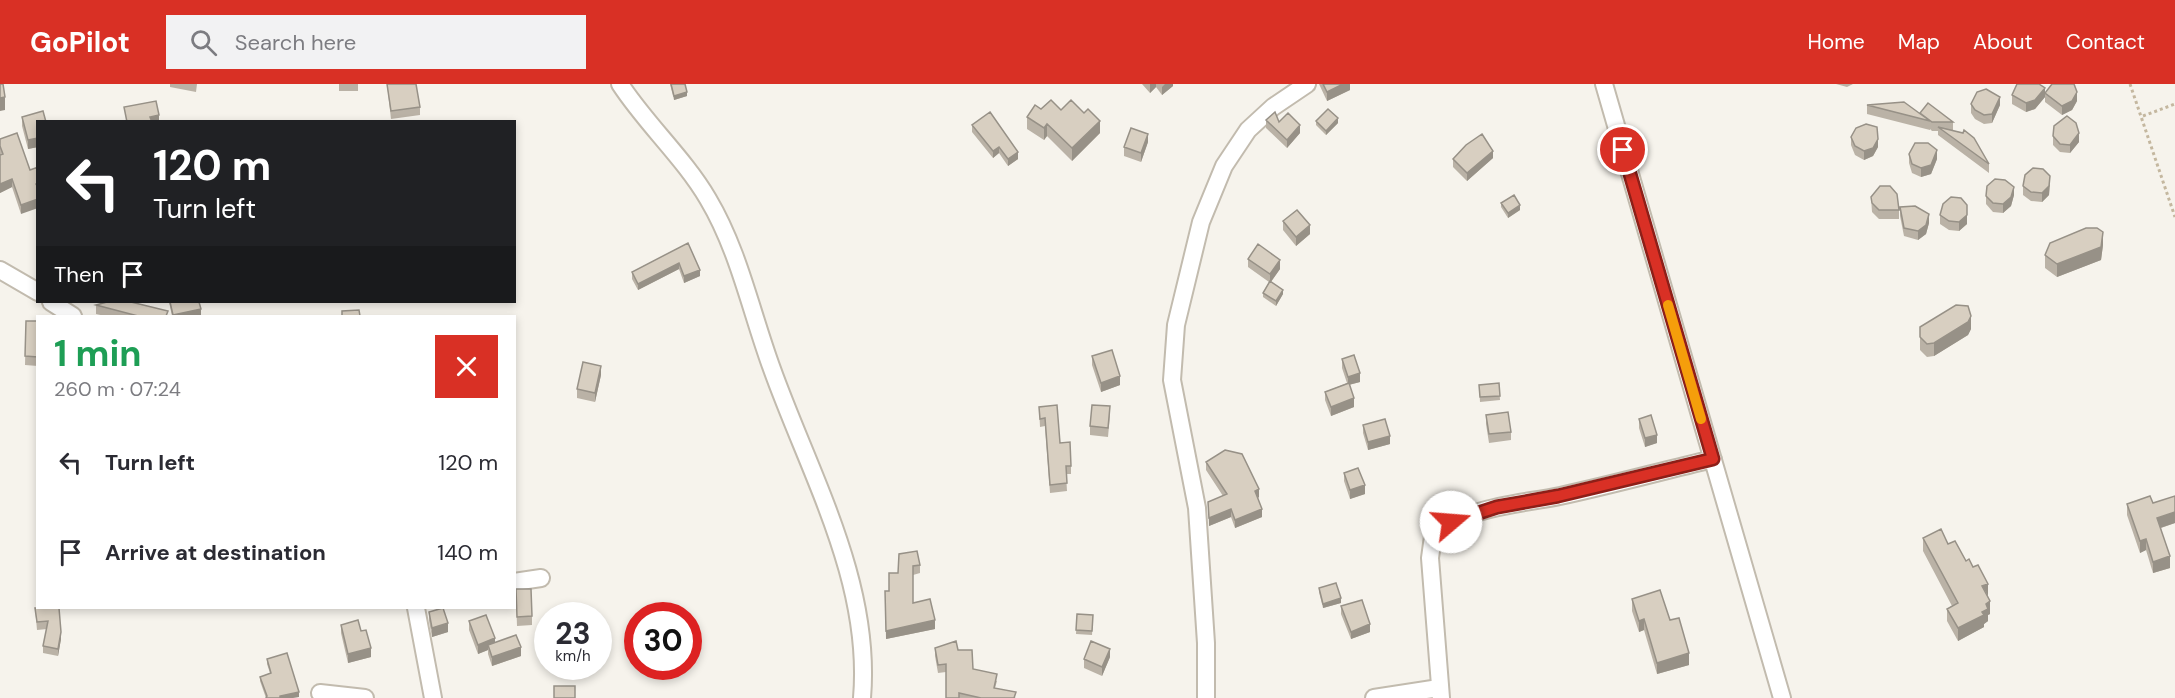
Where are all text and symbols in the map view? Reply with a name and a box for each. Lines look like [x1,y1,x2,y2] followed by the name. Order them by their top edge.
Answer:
[166,15,586,69] search box
[30,24,130,61] text: GoPilot
[187,26,220,59] icon: search
[235,28,356,57] text: Search here
[1807,28,1865,56] text: Home
[1898,28,1940,56] text: Map
[1973,28,2033,56] text: About
[2066,28,2145,56] text: Contact
[1597,124,1648,175] pin
[1606,133,1639,166] icon: arrive
[153,138,271,193] text: 120 m
[54,144,132,222] icon: left
[153,191,256,226] text: Turn left
[116,258,149,291] icon: arrive
[54,260,104,289] text: Then
[54,330,142,377] text: 1 min
[435,335,498,398] button: close
[54,376,181,402] text: 260 m · 07:24
[54,446,87,479] icon: left
[105,448,195,477] text: Turn left
[438,448,498,477] text: 120 m
[1419,490,1483,554] position arrow
[54,536,87,569] icon: arrive
[105,538,326,567] text: Arrive at destination
[437,538,498,567] text: 140 m
[624,602,702,680] speed limit sign: 30
[555,614,591,653] text: 23
[555,646,591,666] text: km/h

